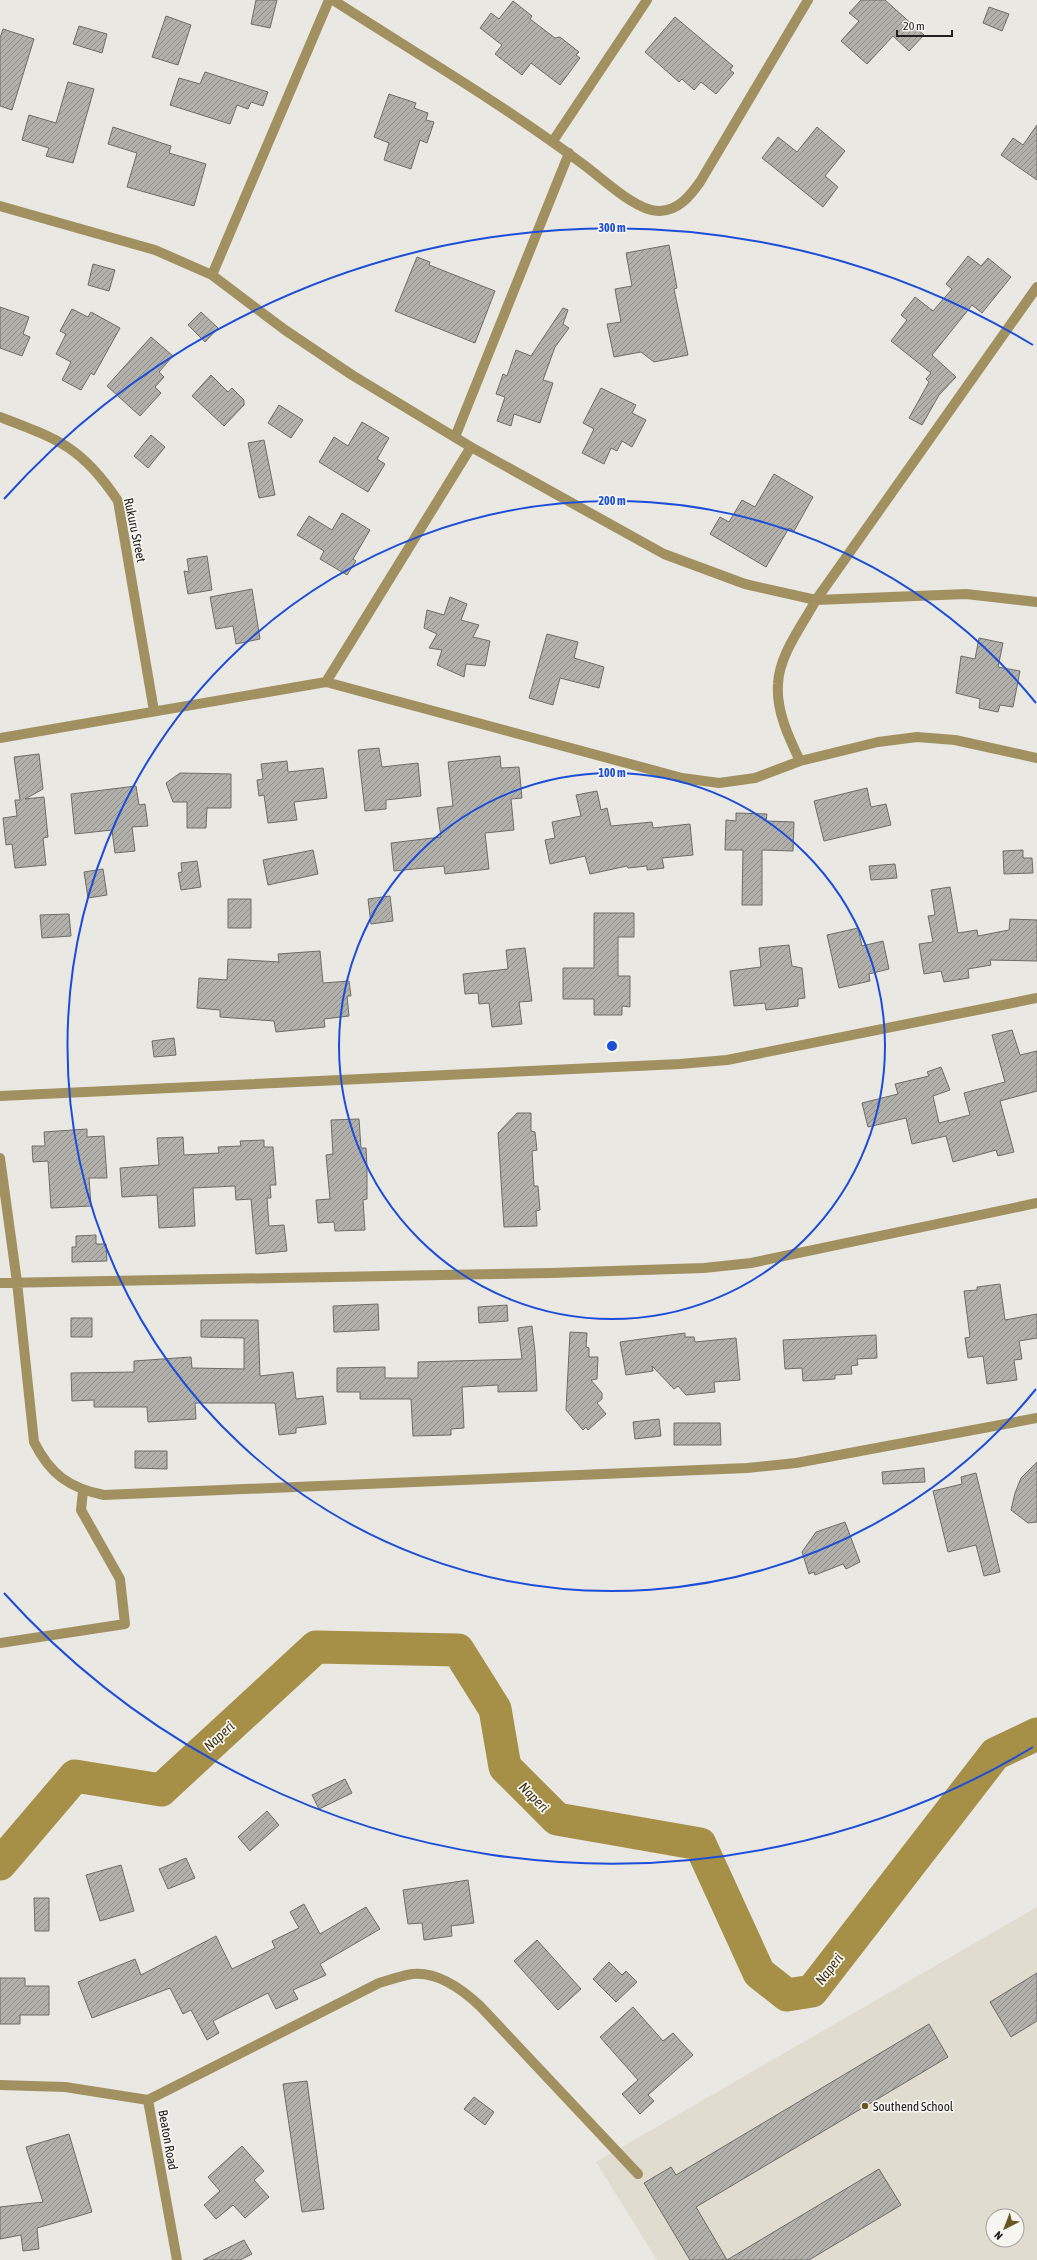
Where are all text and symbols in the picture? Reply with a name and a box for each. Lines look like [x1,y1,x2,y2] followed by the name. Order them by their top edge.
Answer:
[897,12,952,38] scale bar
[903,19,925,33] text: 20 m
[598,221,626,235] text: 300 m
[598,494,626,508] text: 200 m
[121,497,149,564] street label: Rukuru Street
[598,766,626,780] text: 100 m
[605,1039,619,1053] centre of rings
[201,1718,237,1754] water label: Naperi
[516,1779,552,1815] water label: Naperi
[812,1950,846,1988] water label: Naperi
[873,2099,954,2114] place label: Southend School
[860,2101,870,2111] marker: Southend School
[155,2109,181,2171] street label: Beaton Road
[985,2208,1025,2248] north arrow
[992,2229,1005,2242] text: N

